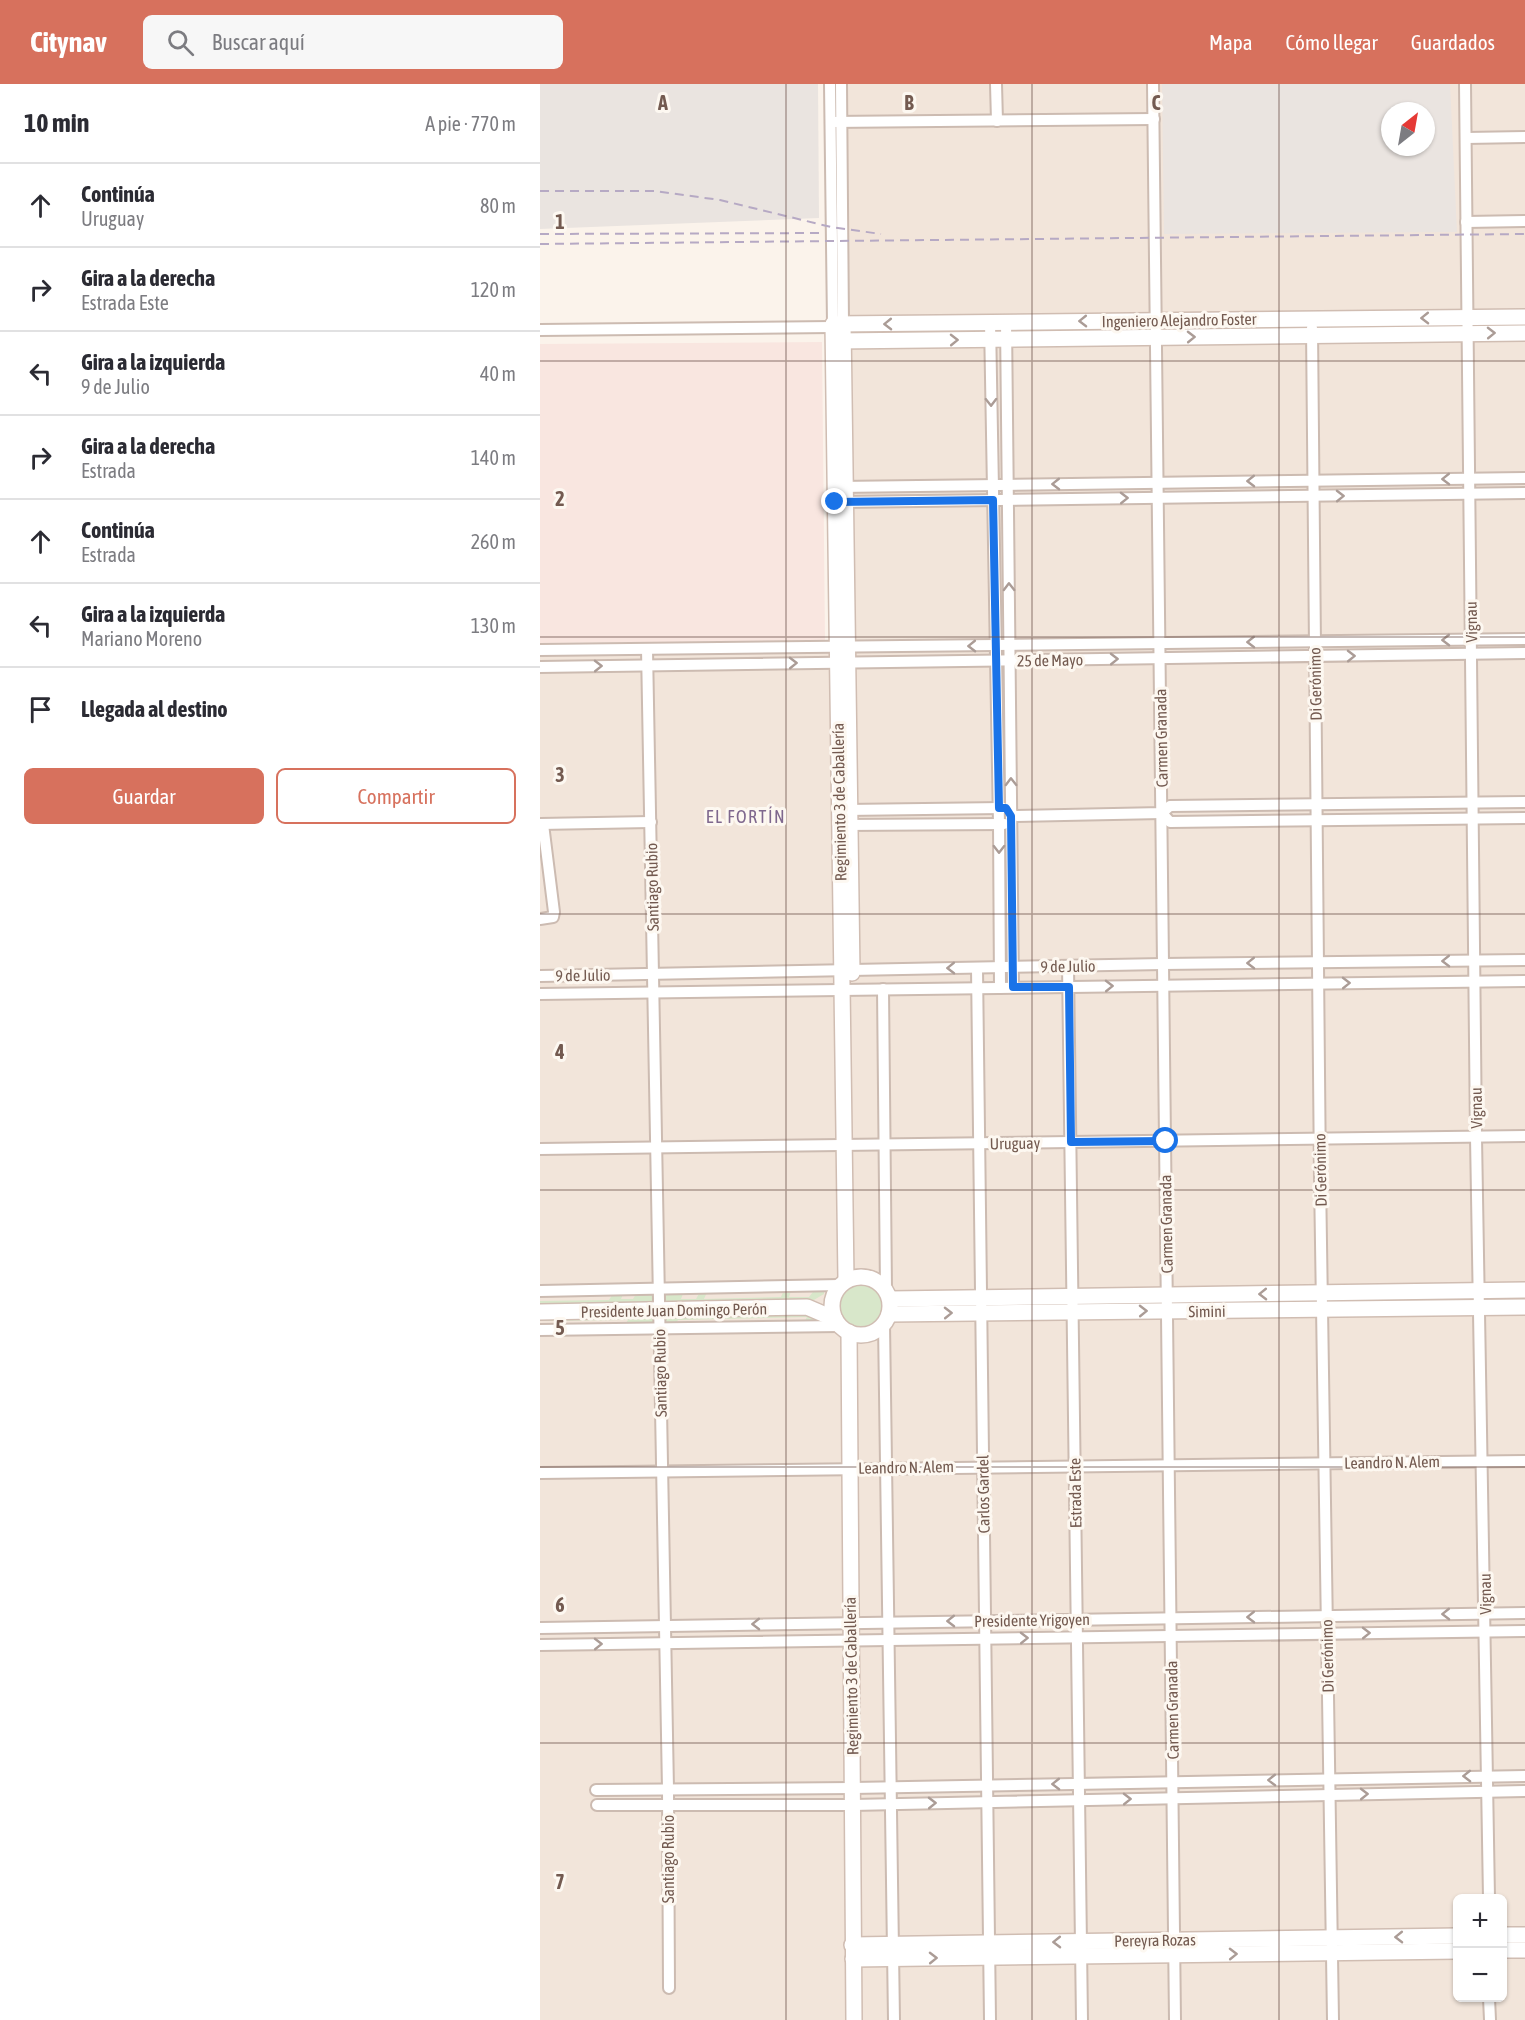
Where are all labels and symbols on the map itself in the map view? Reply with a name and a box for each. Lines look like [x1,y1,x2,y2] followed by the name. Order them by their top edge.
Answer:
[657,91,668,114] text: A
[904,91,914,114] text: B
[1152,91,1161,114] text: C
[1381,102,1435,156] north arrow
[555,210,565,233] text: 1
[1102,310,1257,331] street label: Ingeniero Alejandro Foster
[1420,312,1429,324] one-way arrow
[1078,315,1087,328] one-way arrow
[883,317,892,330] one-way arrow
[1487,327,1496,339] one-way arrow
[1187,331,1196,343] one-way arrow
[950,334,959,346] one-way arrow
[985,397,998,406] one-way arrow
[1441,472,1450,485] one-way arrow
[1246,475,1255,487] one-way arrow
[1051,478,1060,490] one-way arrow
[555,487,565,510] text: 2
[821,488,847,514] route end
[1336,490,1345,502] one-way arrow
[1120,492,1129,505] one-way arrow
[1002,582,1015,591] one-way arrow
[1462,601,1481,643] street label: Vignau
[1441,633,1450,646] one-way arrow
[1246,636,1255,648] one-way arrow
[967,640,976,652] one-way arrow
[1305,647,1325,721] street label: Di Gerónimo
[1347,649,1356,662] one-way arrow
[1017,650,1083,671] street label: 25 de Mayo
[1110,653,1119,665] one-way arrow
[789,657,798,669] one-way arrow
[594,660,603,672] one-way arrow
[1151,689,1171,787] street label: Carmen Granada
[829,723,850,881] street label: Regimiento 3 de Caballería
[555,763,565,786] text: 3
[1004,777,1017,786] one-way arrow
[706,806,786,827] district label: EL FORTÍN
[642,843,663,931] street label: Santiago Rubio
[993,844,1005,853] one-way arrow
[1441,955,1450,967] one-way arrow
[1040,957,1096,975] street label: 9 de Julio
[1246,957,1255,970] one-way arrow
[946,962,955,974] one-way arrow
[555,966,611,984] street label: 9 de Julio
[1342,977,1351,989] one-way arrow
[1105,980,1114,992] one-way arrow
[554,1040,565,1063] text: 4
[1467,1087,1486,1129] street label: Vignau
[1152,1127,1178,1153] route start
[1310,1133,1330,1207] street label: Di Gerónimo
[990,1134,1041,1153] street label: Uruguay
[1156,1175,1176,1273] street label: Carmen Granada
[1259,1287,1268,1300] one-way arrow
[581,1299,767,1322] street label: Presidente Juan Domingo Perón
[1188,1302,1226,1320] street label: Simini
[1138,1305,1147,1318] one-way arrow
[943,1307,952,1320] one-way arrow
[555,1316,565,1339] text: 5
[650,1329,671,1417] street label: Santiago Rubio
[1344,1452,1440,1472] street label: Leandro N. Alem
[973,1454,993,1533] street label: Carlos Gardel
[858,1457,954,1477] street label: Leandro N. Alem
[1065,1458,1085,1528] street label: Estrada Este
[1476,1573,1495,1615] street label: Vignau
[555,1593,565,1616] text: 6
[841,1597,862,1755] street label: Regimiento 3 de Caballería
[1441,1608,1450,1620] one-way arrow
[974,1610,1090,1631] street label: Presidente Yrigoyen
[1246,1611,1255,1623] one-way arrow
[946,1615,955,1628] one-way arrow
[751,1618,760,1630] one-way arrow
[1317,1619,1337,1693] street label: Di Gerónimo
[1362,1627,1371,1640] one-way arrow
[1020,1632,1029,1644] one-way arrow
[594,1638,603,1650] one-way arrow
[1162,1661,1182,1759] street label: Carmen Granada
[1462,1770,1471,1783] one-way arrow
[1267,1774,1276,1786] one-way arrow
[1051,1778,1060,1790] one-way arrow
[1360,1788,1369,1800] one-way arrow
[1123,1793,1132,1805] one-way arrow
[928,1797,937,1810] one-way arrow
[659,1815,678,1903] street label: Santiago Rubio
[555,1870,565,1893] text: 7
[1114,1930,1196,1951] street label: Pereyra Rozas
[1395,1931,1404,1943] one-way arrow
[1053,1936,1062,1948] one-way arrow
[1228,1947,1237,1960] one-way arrow
[928,1951,937,1964] one-way arrow

